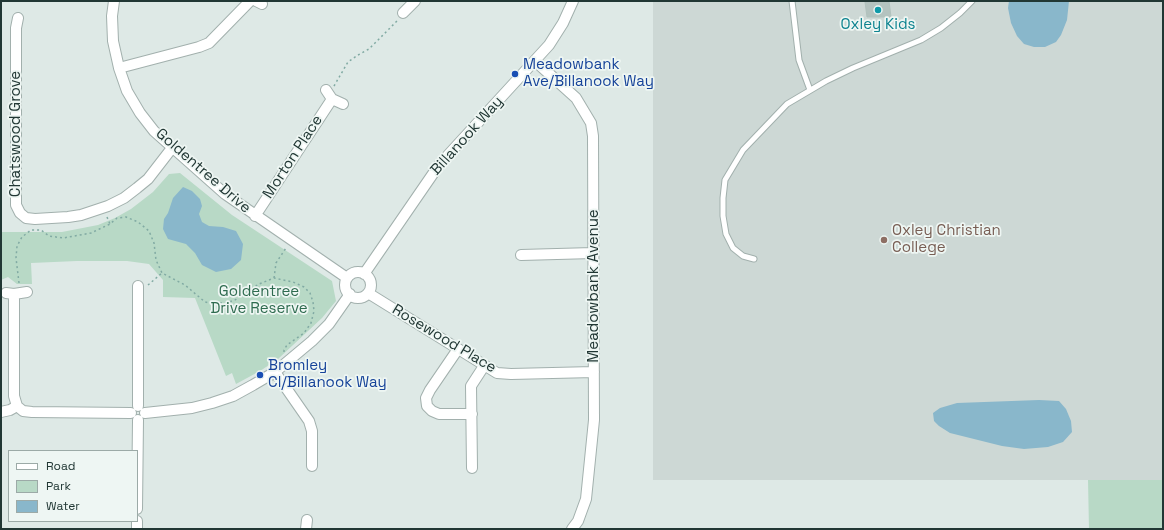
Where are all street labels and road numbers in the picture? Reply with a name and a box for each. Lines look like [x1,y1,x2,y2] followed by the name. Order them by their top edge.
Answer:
[7,71,25,197] street label: Chatswood Grove
[427,93,507,179] street label: Billanook Way
[259,112,327,202] street label: Morton Place
[152,125,254,217] street label: Goldentree Drive
[585,209,603,363] street label: Meadowbank Avenue
[389,301,499,377] street label: Rosewood Place

